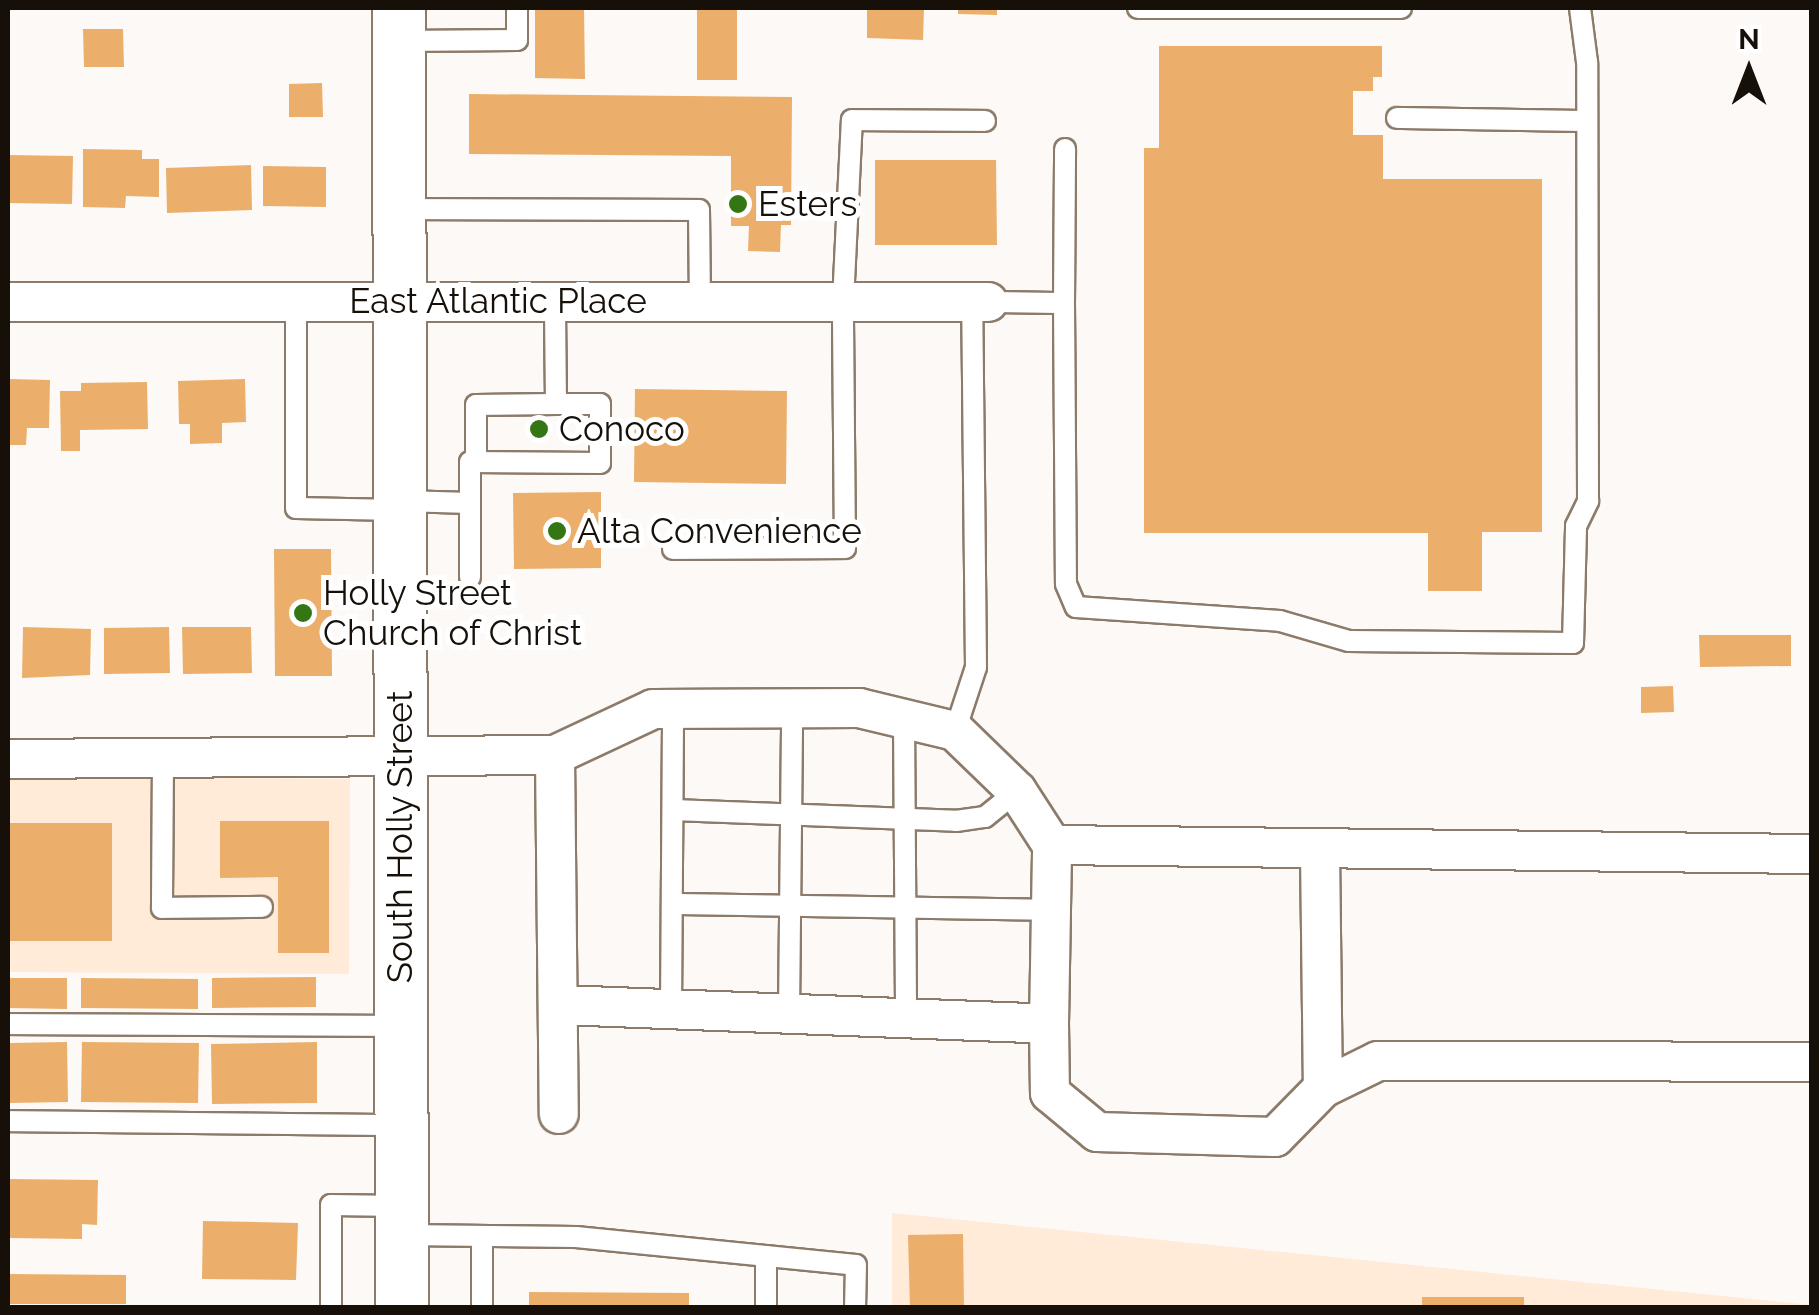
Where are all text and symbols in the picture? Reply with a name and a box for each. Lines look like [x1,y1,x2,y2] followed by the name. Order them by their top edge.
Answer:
[1699,20,1799,120] north arrow
[1738,23,1760,56] text: N
[758,183,857,225] place label: Esters
[727,193,749,215] marker: Esters
[349,280,647,322] street label: East Atlantic Place
[559,408,685,450] place label: Conoco
[528,418,550,440] marker: Conoco
[577,510,862,552] place label: Alta Convenience
[546,520,568,542] marker: Alta Convenience
[323,572,582,654] place label: Holly Street Church of Christ
[292,602,314,624] marker: Holly Street Church of Christ
[379,690,421,984] street label: South Holly Street

